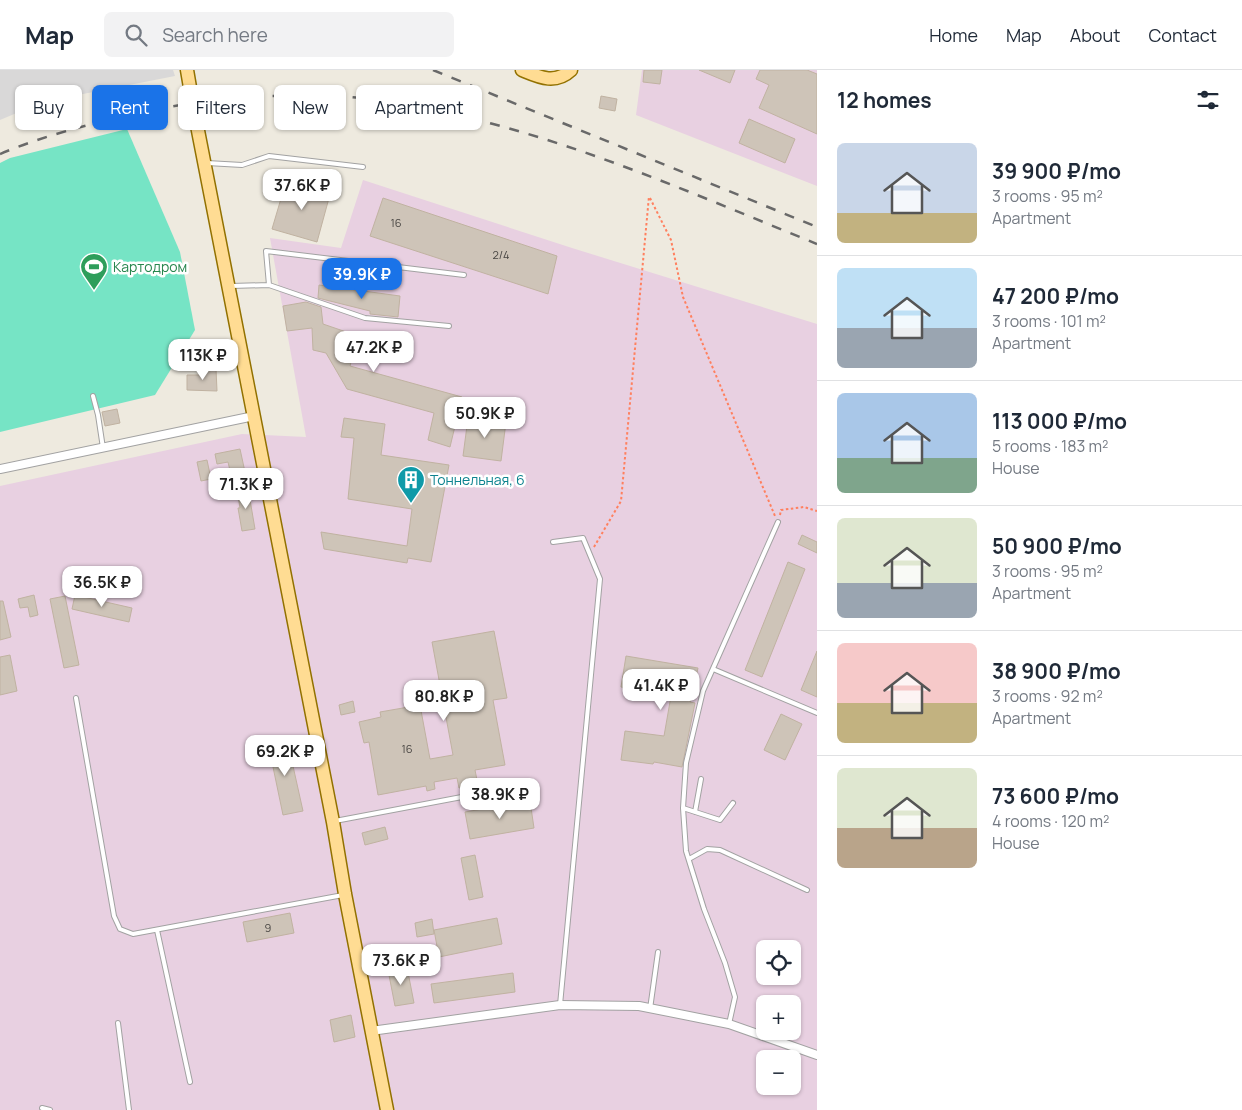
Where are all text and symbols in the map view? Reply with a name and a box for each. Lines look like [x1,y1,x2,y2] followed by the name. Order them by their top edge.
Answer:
[104,12,454,57] search box
[25,18,74,51] text: Map
[122,21,150,49] icon: search
[162,22,268,48] text: Search here
[929,23,978,47] text: Home
[1006,23,1042,47] text: Map
[1070,23,1120,47] text: About
[1148,23,1217,47] text: Contact
[15,85,82,130] chip: Buy
[92,85,168,130] chip: Rent
[178,85,264,130] chip: Filters
[274,85,346,130] chip: New
[356,85,482,130] chip: Apartment
[837,86,932,114] text: 12 homes
[1194,86,1222,114] icon: filters
[992,157,1121,185] text: 39 900 ₽/mo
[877,163,937,223] icon: home
[256,168,348,211] pin: 37.6K ₽
[274,174,330,196] text: 37.6K ₽
[992,185,1103,207] text: 3 rooms · 95 m²
[992,207,1071,229] text: Apartment
[390,215,402,230] house number: 16
[492,247,510,262] house number: 2/4
[79,252,109,291] sports icon: Картодром
[113,257,187,276] place label: Картодром
[316,258,408,300] pin: 39.9K ₽
[333,263,391,285] text: 39.9K ₽
[992,282,1119,310] text: 47 200 ₽/mo
[877,288,937,348] icon: home
[992,310,1106,332] text: 3 rooms · 101 m²
[328,330,420,373] pin: 47.2K ₽
[992,332,1071,354] text: Apartment
[346,336,402,358] text: 47.2K ₽
[162,338,244,381] pin: 113K ₽
[179,344,227,366] text: 113K ₽
[439,396,531,439] pin: 50.9K ₽
[456,402,514,424] text: 50.9K ₽
[992,407,1127,435] text: 113 000 ₽/mo
[877,413,937,473] icon: home
[992,435,1109,457] text: 5 rooms · 183 m²
[992,457,1040,479] text: House
[396,465,426,504] building icon: Тоннельная, 6
[200,468,292,510] pin: 71.3K ₽
[430,470,525,489] place label: Тоннельная, 6
[219,473,273,495] text: 71.3K ₽
[992,532,1122,560] text: 50 900 ₽/mo
[877,538,937,598] icon: home
[992,560,1103,582] text: 3 rooms · 95 m²
[56,566,148,608] pin: 36.5K ₽
[73,571,131,593] text: 36.5K ₽
[992,582,1071,604] text: Apartment
[992,657,1121,685] text: 38 900 ₽/mo
[877,663,937,723] icon: home
[615,668,707,711] pin: 41.4K ₽
[634,674,688,696] text: 41.4K ₽
[398,680,490,722] pin: 80.8K ₽
[414,685,474,707] text: 80.8K ₽
[992,685,1103,707] text: 3 rooms · 92 m²
[992,707,1071,729] text: Apartment
[239,734,331,777] pin: 69.2K ₽
[256,740,314,762] text: 69.2K ₽
[401,741,413,756] house number: 16
[454,778,546,820] pin: 38.9K ₽
[992,782,1119,810] text: 73 600 ₽/mo
[471,783,529,805] text: 38.9K ₽
[877,788,937,848] icon: home
[992,810,1109,832] text: 4 rooms · 120 m²
[992,832,1040,854] text: House
[265,920,272,935] house number: 9
[756,940,801,1095] map controls
[756,940,801,985] button: locate
[355,944,447,986] pin: 73.6K ₽
[373,949,429,971] text: 73.6K ₽
[756,995,801,1040] button: +
[756,1050,801,1095] button: −

